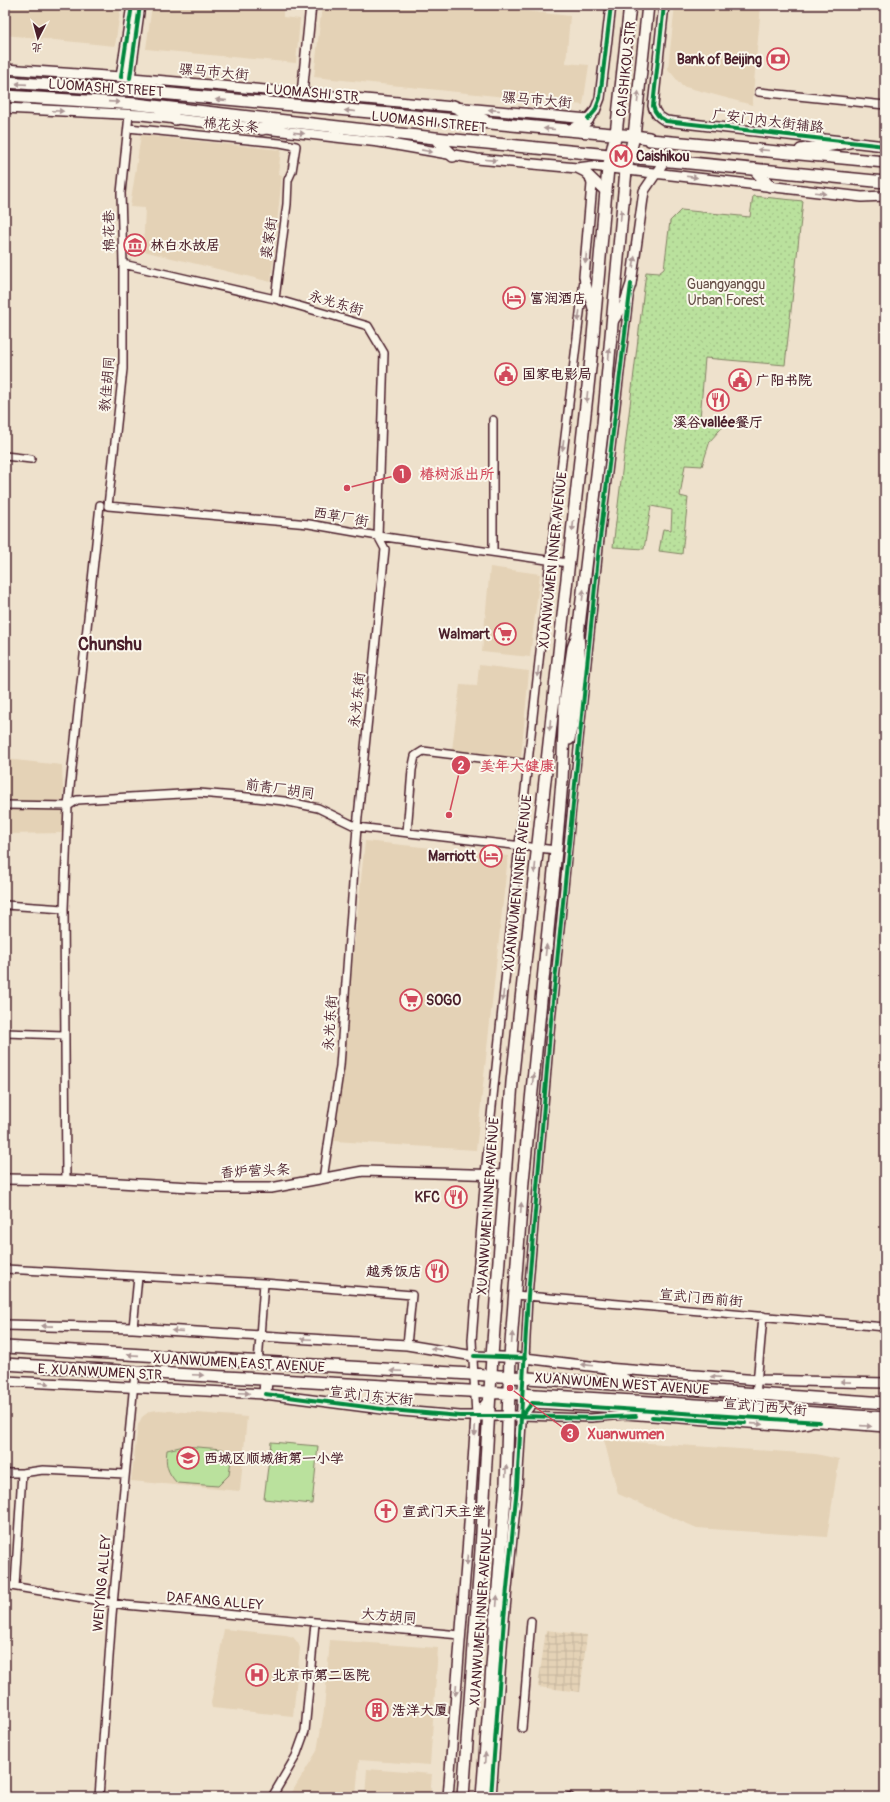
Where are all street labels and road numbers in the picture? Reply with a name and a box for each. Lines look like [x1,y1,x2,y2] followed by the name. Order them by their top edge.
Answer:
[613,20,639,118] street label: CAISHIKOU STR
[178,60,250,84] street label: 骡马市大街
[48,75,164,101] street label: LUOMASHI STREET
[265,80,359,106] street label: LUOMASHI STR
[501,88,573,112] street label: 骡马市大街
[711,106,825,136] street label: 广安门内大街辅路
[371,108,488,137] street label: LUOMASHI STREET
[202,114,260,136] street label: 棉花头条
[100,209,118,252] street label: 棉花巷
[258,216,280,260] street label: 裘家街
[307,287,365,319] street label: 永光东街
[96,355,118,413] street label: 教佳胡同
[535,471,571,649] street label: XUANWUMEN INNER AVENUE
[312,504,370,530] street label: 西草厂街
[346,671,368,729] street label: 永光东街
[244,776,316,802] street label: 前青厂胡同
[500,794,536,972] street label: XUANWUMEN INNER AVENUE
[320,994,340,1052] street label: 永光东街
[473,1117,503,1295] street label: XUANWUMEN INNER AVENUE
[220,1161,290,1181] street label: 香炉营头条
[658,1286,744,1310] street label: 宣武门西前街
[153,1350,325,1376] street label: XUANWUMEN EAST AVENUE
[37,1360,163,1384] street label: E. XUANWUMEN STR
[534,1369,710,1399] street label: XUANWUMEN WEST AVENUE
[328,1383,414,1409] street label: 宣武门东大街
[722,1395,808,1419] street label: 宣武门西大街
[466,1528,496,1706] street label: XUANWUMEN INNER AVENUE
[89,1534,115,1632] street label: WEIYING ALLEY
[166,1588,264,1614] street label: DAFANG ALLEY
[360,1605,418,1627] street label: 大方胡同

